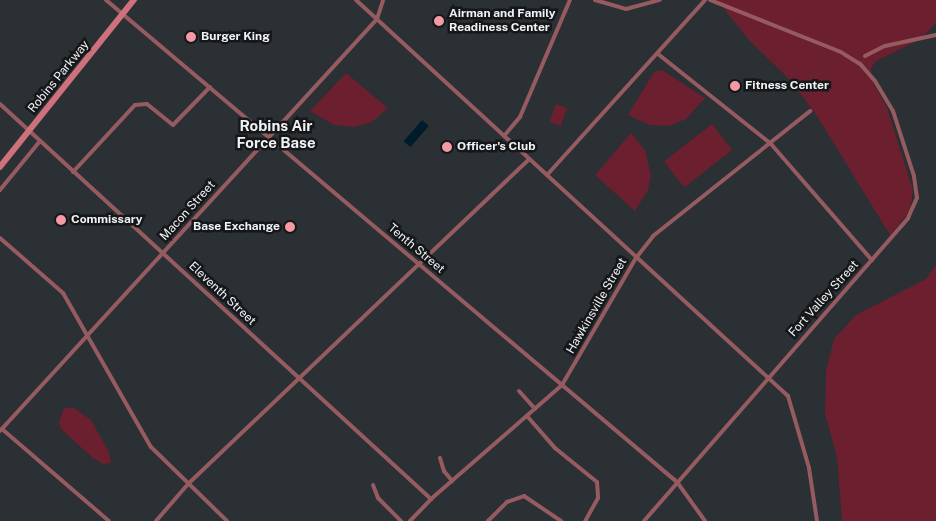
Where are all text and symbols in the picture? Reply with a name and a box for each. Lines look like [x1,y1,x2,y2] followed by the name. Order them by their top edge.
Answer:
[449,7,556,35] place label: Airman and Family Readiness Center
[433,15,445,27] marker: Airman and Family Readiness Center
[201,30,270,44] place label: Burger King
[185,31,197,43] marker: Burger King
[26,38,92,116] street label: Robins Parkway
[745,79,829,93] place label: Fitness Center
[729,80,741,92] marker: Fitness Center
[236,116,316,151] district label: Robins Air Force Base
[457,140,536,154] place label: Officer's Club
[441,141,453,153] marker: Officer's Club
[157,178,219,244] street label: Macon Street
[71,213,143,227] place label: Commissary
[55,214,67,226] marker: Commissary
[193,220,280,234] place label: Base Exchange
[284,221,296,233] marker: Base Exchange
[385,221,447,277] street label: Tenth Street
[564,256,630,356] street label: Hawkinsville Street
[786,258,862,340] street label: Fort Valley Street
[186,259,258,329] street label: Eleventh Street

